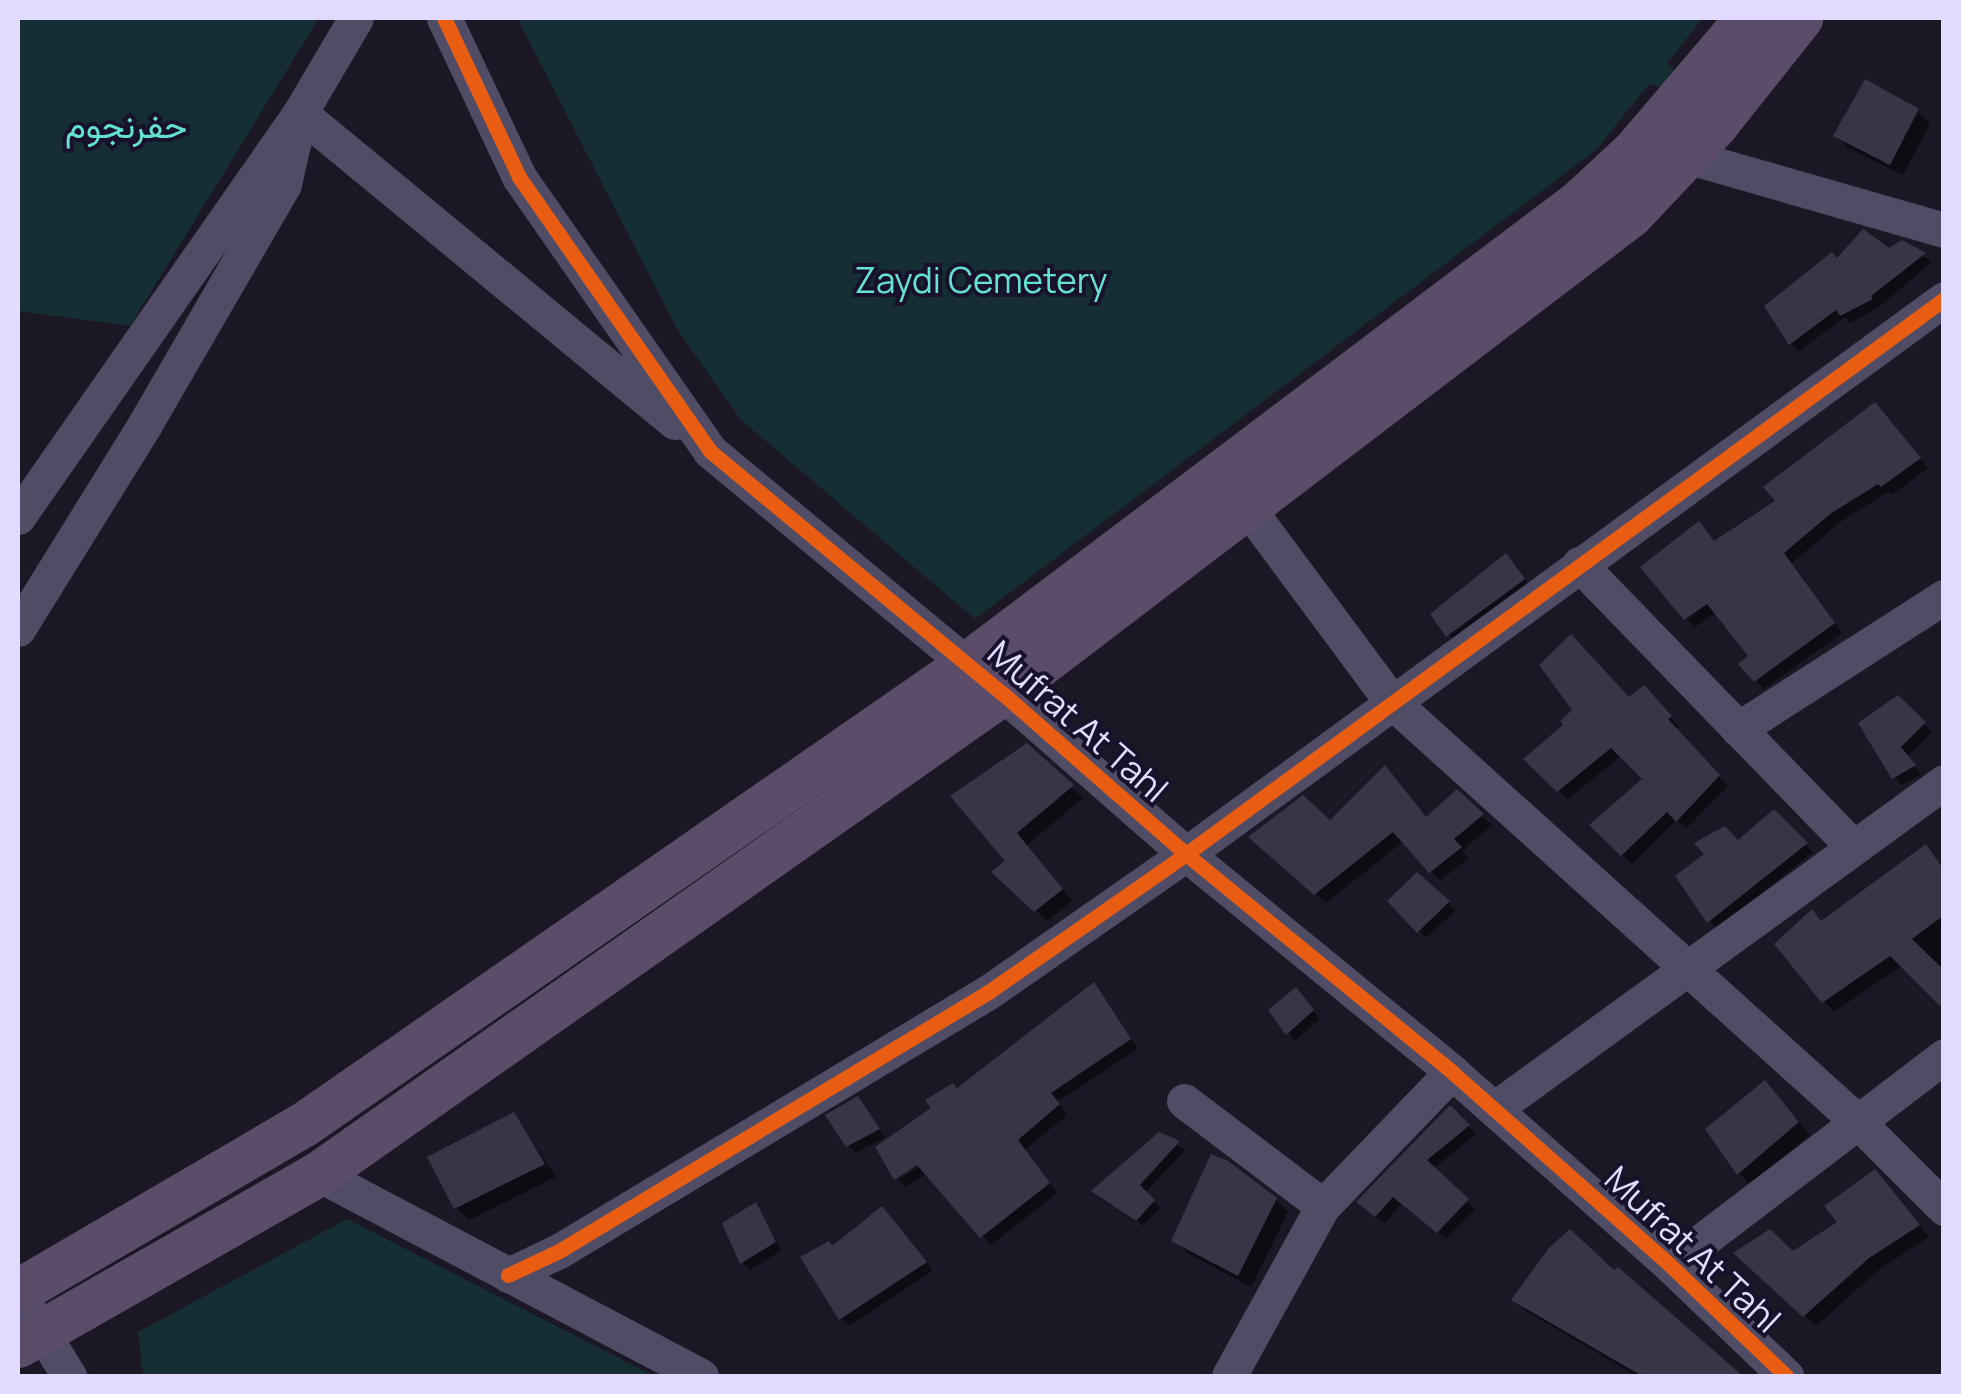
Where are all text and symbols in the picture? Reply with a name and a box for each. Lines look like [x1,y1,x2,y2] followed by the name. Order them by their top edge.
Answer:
[65,104,187,146] park label: حفرنجوم
[854,259,1108,301] park label: Zaydi Cemetery
[980,632,1176,810] street label: Mufrat At Tahl
[1597,1157,1789,1341] street label: Mufrat At Tahl

